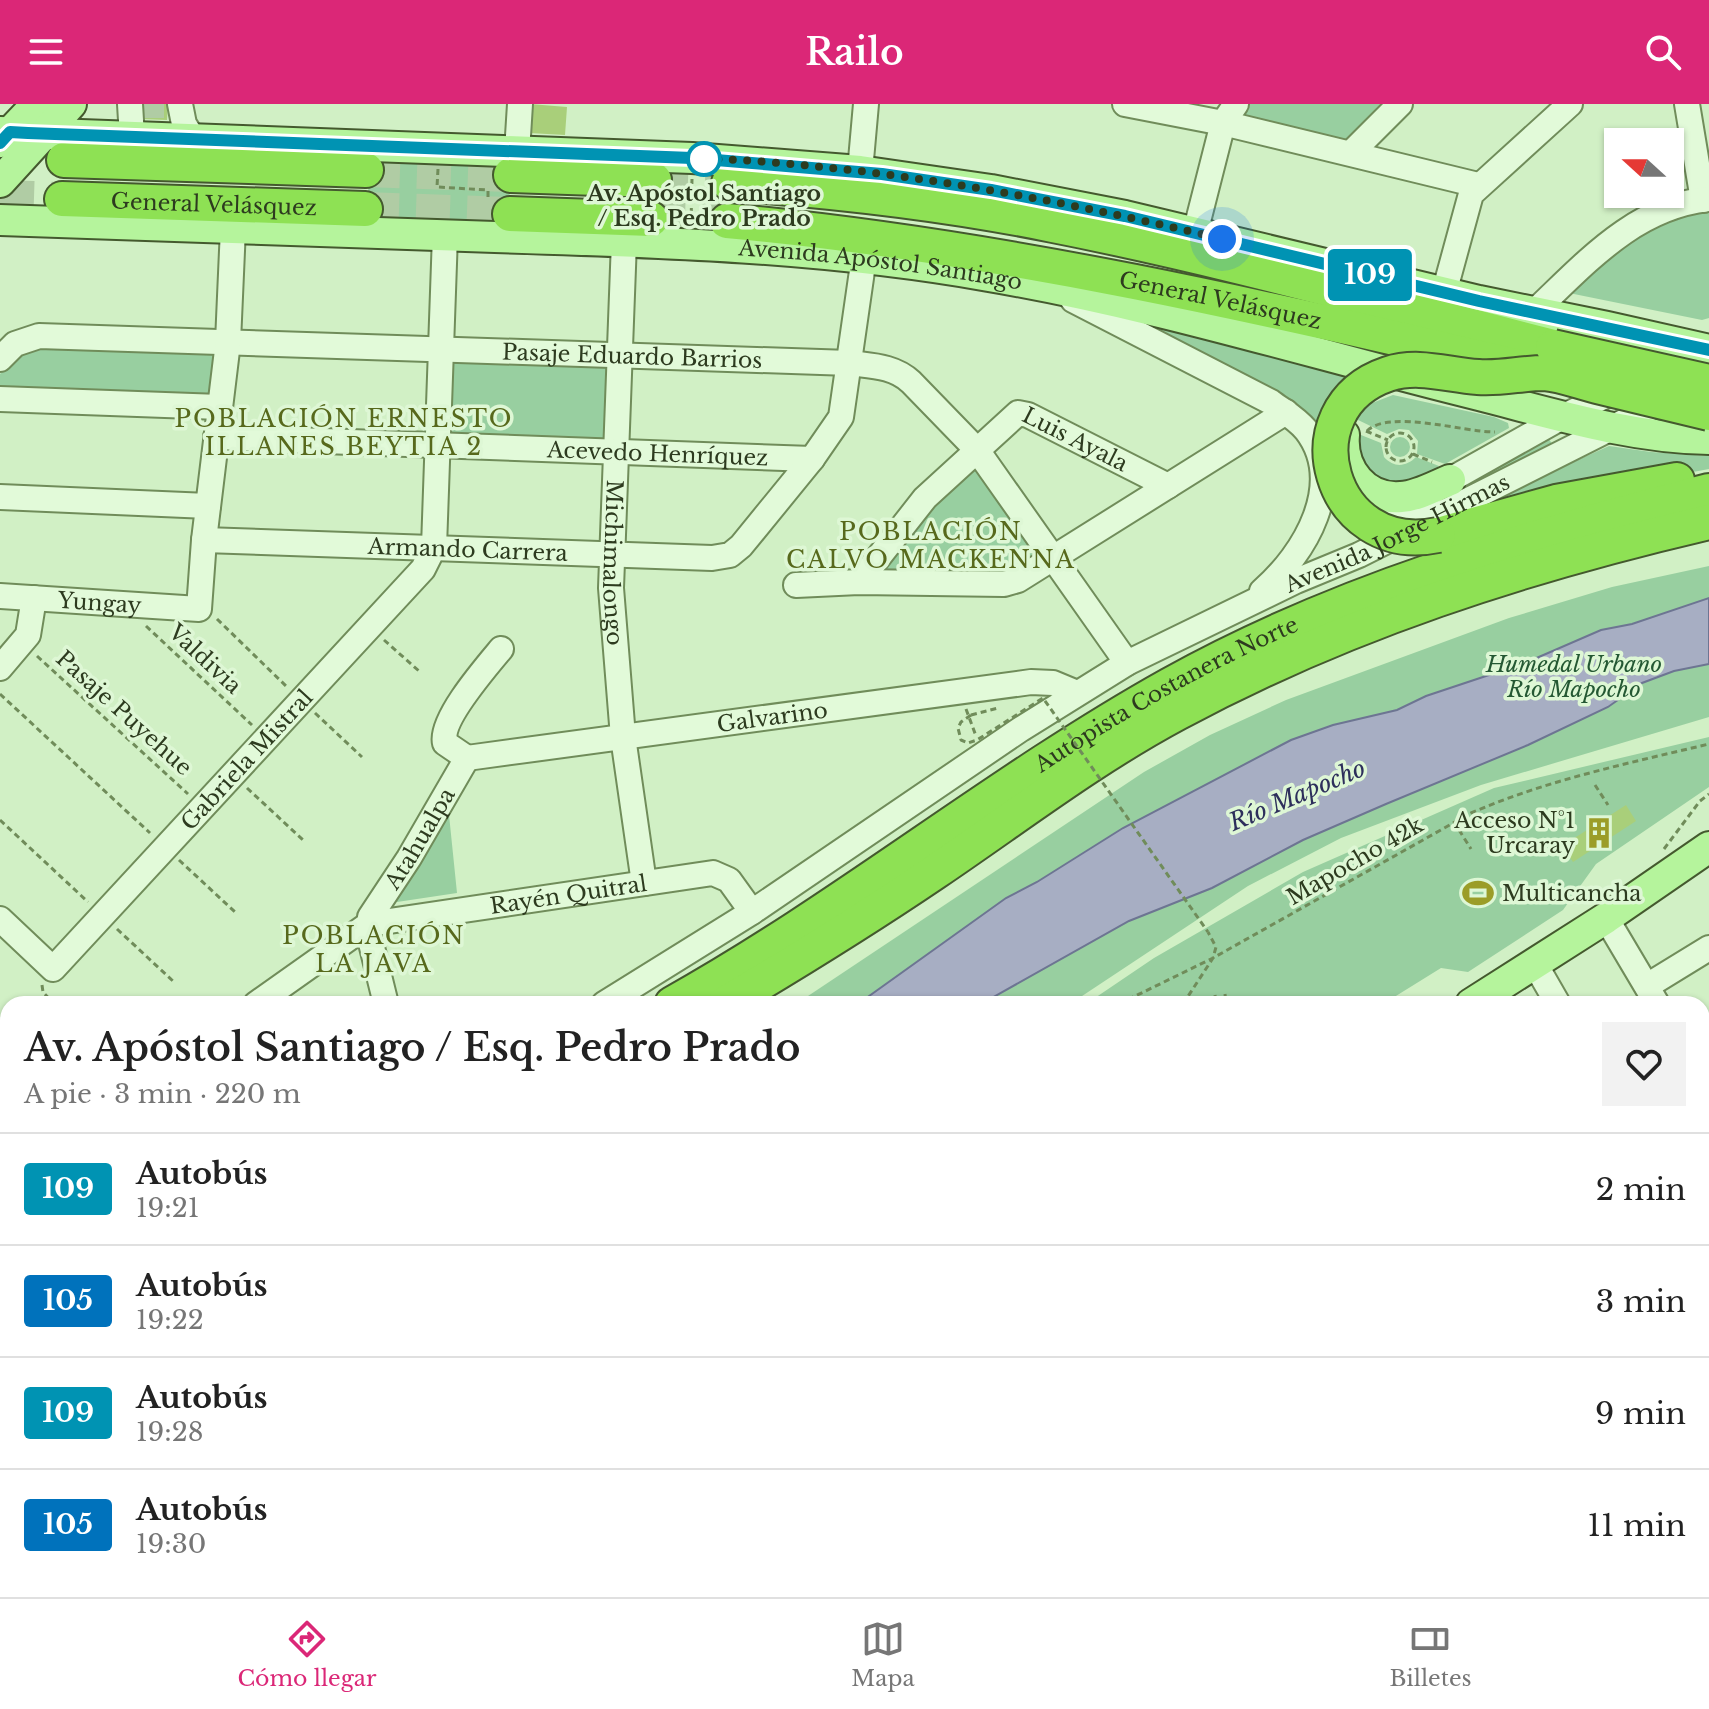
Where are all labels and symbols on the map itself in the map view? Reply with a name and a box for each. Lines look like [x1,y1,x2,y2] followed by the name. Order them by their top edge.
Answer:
[1604,128,1684,208] north arrow
[687,142,721,176] marker: Av. Apóstol Santiago / Esq. Pedro Prado
[586,180,821,232] place label: Av. Apóstol Santiago / Esq. Pedro Prado
[110,187,317,221] street label: General Velásquez
[1202,219,1242,259] your location
[737,234,1025,295] street label: Avenida Apóstol Santiago
[1324,249,1416,301] line badge: 109
[1117,266,1324,335] street label: General Velásquez
[502,338,763,374] street label: Pasaje Eduardo Barrios
[1018,401,1133,477] street label: Luis Ayala
[175,404,513,461] district label: POBLACIÓN ERNESTO ILLANES BEYTIA 2
[546,436,769,471] street label: Acevedo Henríquez
[1279,468,1514,599] street label: Avenida Jorge Hirmas
[597,479,629,647] street label: Michimalongo
[786,517,1076,574] district label: POBLACIÓN CALVO MACKENNA
[366,532,569,566] street label: Armando Carrera
[56,586,142,619] street label: Yungay
[1028,610,1302,778] street label: Autopista Costanera Norte
[162,618,248,700] street label: Valdivia
[51,645,197,781] street label: Pasaje Puyehue
[1485,651,1662,703] park label: Humedal Urbano Río Mapocho
[175,684,318,835] street label: Gabriela Mistral
[715,696,829,738] street label: Galvarino
[1223,753,1370,837] water label: Río Mapocho
[378,782,461,895] street label: Atahualpa
[1453,807,1575,859] place label: Acceso N°1 Urcaray
[1282,811,1428,911] street label: Mapocho 42k
[1582,816,1616,850] building icon: Acceso N°1 Urcaray
[488,869,649,919] street label: Rayén Quitral
[1461,876,1495,910] sports icon: Multicancha
[1502,880,1642,907] place label: Multicancha
[282,921,466,978] district label: POBLACIÓN LA JAVA

